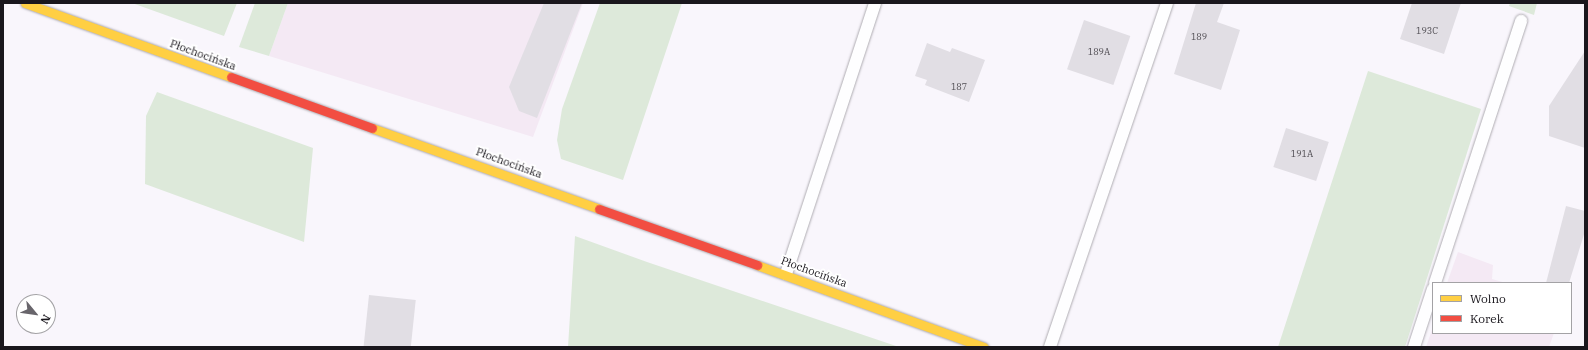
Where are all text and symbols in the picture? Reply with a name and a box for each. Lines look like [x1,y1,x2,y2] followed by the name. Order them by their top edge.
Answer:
[1416,26,1438,36] house number: 193C
[1191,32,1207,42] house number: 189
[168,37,238,73] street label: Płochocińska
[1088,47,1110,57] house number: 189A
[951,82,967,92] house number: 187
[474,145,544,181] street label: Płochocińska
[1291,149,1313,159] house number: 191A
[779,254,849,290] street label: Płochocińska
[1432,282,1572,334] legend
[1470,291,1506,306] text: Wolno
[16,294,56,334] north arrow
[1470,311,1504,326] text: Korek
[37,312,54,327] text: N

